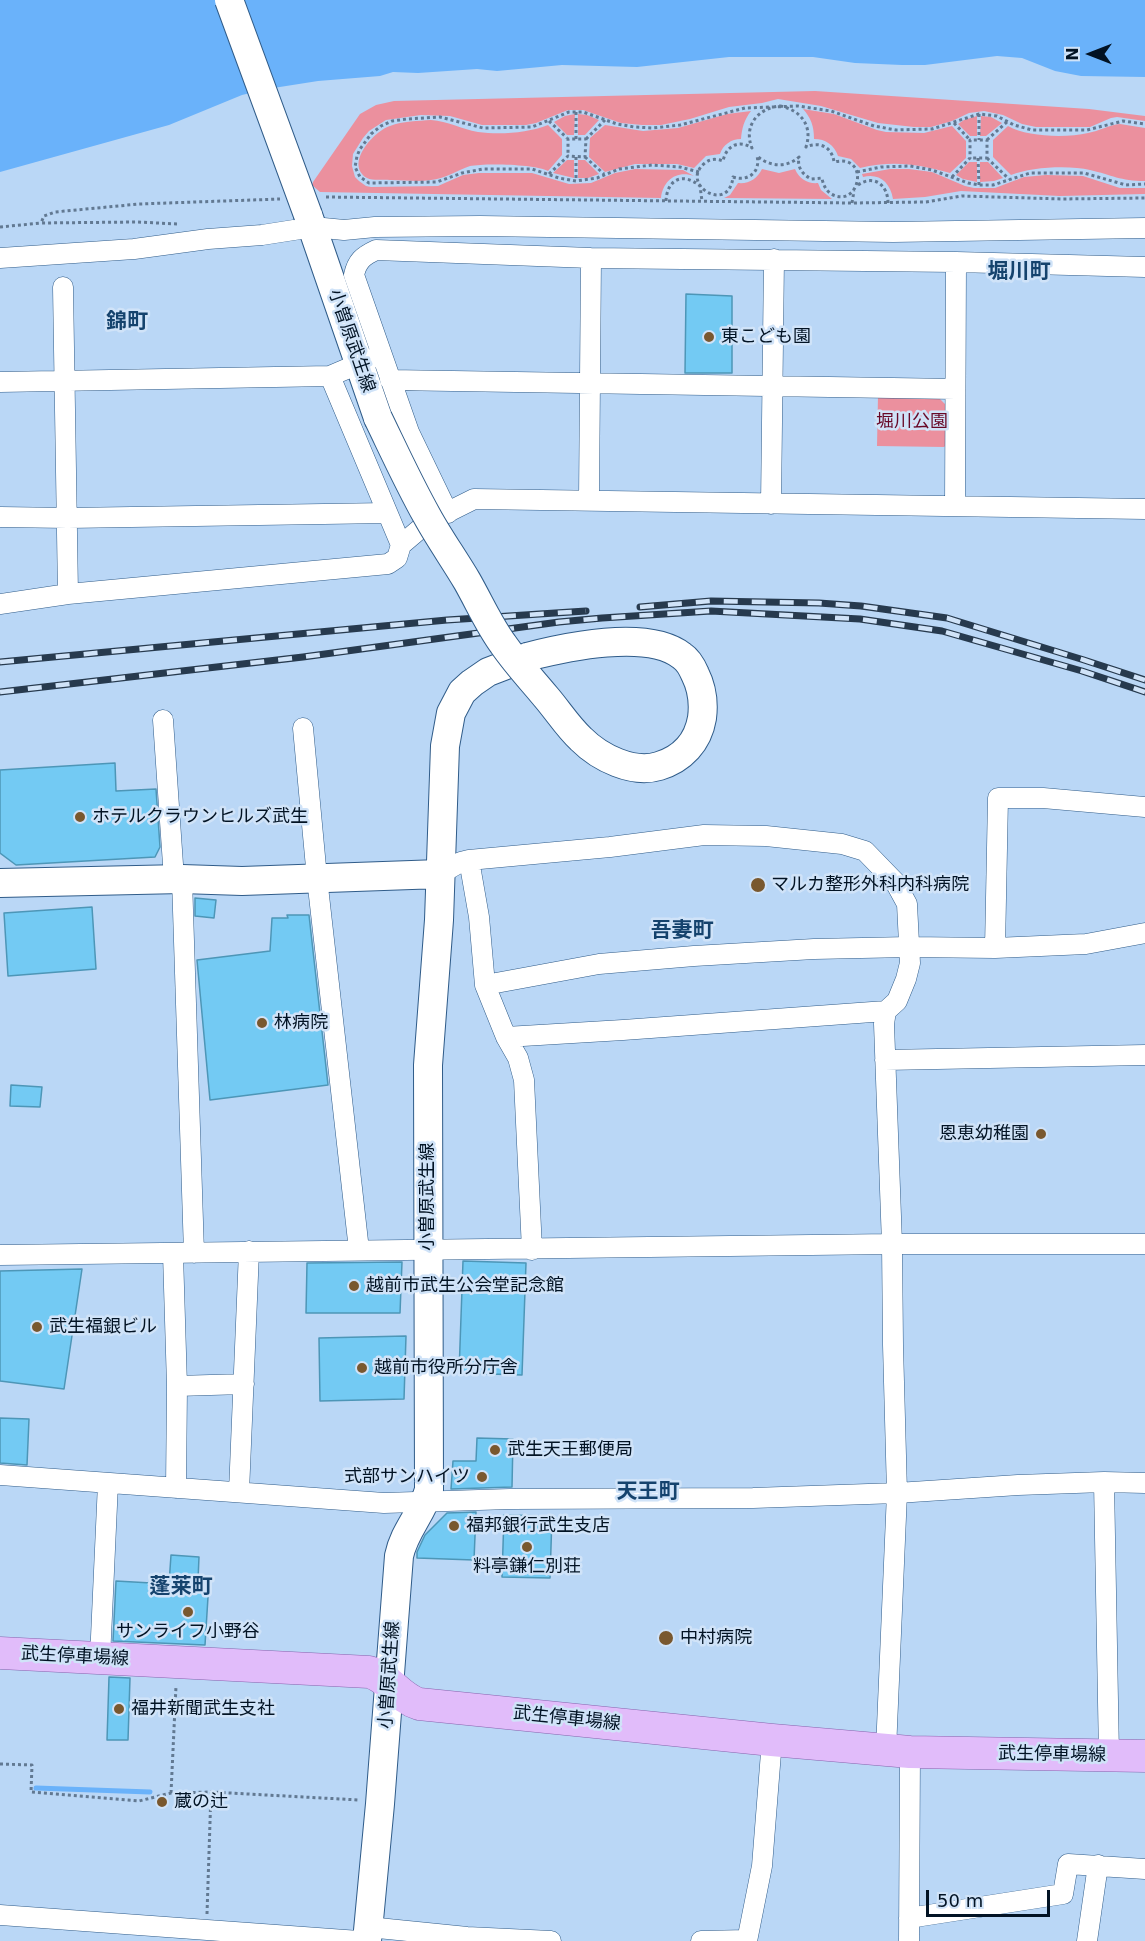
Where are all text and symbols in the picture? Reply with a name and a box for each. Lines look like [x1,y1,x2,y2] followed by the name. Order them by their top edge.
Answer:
[1061,24,1121,84] north arrow
[1063,47,1082,61] text: N
[988,260,1050,286] district label: 堀川町
[323,286,379,396] street label: 小曽原武生線
[106,310,148,336] district label: 錦町
[721,326,811,348] place label: 東こども園
[702,330,716,344] marker: 東こども園
[876,411,948,433] park label: 堀川公園
[92,806,308,828] place label: ホテルクラウンヒルズ武生
[73,810,87,824] marker: ホテルクラウンヒルズ武生
[771,874,969,896] place label: マルカ整形外科内科病院
[749,876,767,894] marker: マルカ整形外科内科病院
[651,919,713,945] district label: 吾妻町
[274,1012,328,1034] place label: 林病院
[255,1016,269,1030] marker: 林病院
[939,1123,1029,1145] place label: 恩恵幼稚園
[1034,1127,1048,1141] marker: 恩恵幼稚園
[417,1143,439,1251] street label: 小曽原武生線
[366,1275,564,1297] place label: 越前市武生公会堂記念館
[347,1279,361,1293] marker: 越前市武生公会堂記念館
[49,1316,157,1338] place label: 武生福銀ビル
[30,1320,44,1334] marker: 武生福銀ビル
[374,1357,518,1379] place label: 越前市役所分庁舎
[355,1361,369,1375] marker: 越前市役所分庁舎
[507,1439,633,1461] place label: 武生天王郵便局
[488,1443,502,1457] marker: 武生天王郵便局
[344,1466,470,1488] place label: 式部サンハイツ
[475,1470,489,1484] marker: 式部サンハイツ
[617,1480,679,1506] district label: 天王町
[466,1515,610,1537] place label: 福邦銀行武生支店
[447,1519,461,1533] marker: 福邦銀行武生支店
[520,1540,534,1554] marker: 料亭鎌仁別荘
[473,1556,581,1578] place label: 料亭鎌仁別荘
[150,1575,212,1601] district label: 蓬莱町
[181,1605,195,1619] marker: サンライフ小野谷
[375,1620,405,1730] street label: 小曽原武生線
[116,1621,260,1643] place label: サンライフ小野谷
[680,1627,752,1649] place label: 中村病院
[657,1629,675,1647] marker: 中村病院
[21,1643,129,1671] street label: 武生停車場線
[131,1698,275,1720] place label: 福井新聞武生支社
[112,1702,126,1716] marker: 福井新聞武生支社
[512,1703,622,1735] street label: 武生停車場線
[998,1743,1106,1767] street label: 武生停車場線
[174,1791,228,1813] place label: 蔵の辻
[155,1795,169,1809] marker: 蔵の辻
[929,1878,1054,1916] scale bar
[937,1890,983,1911] text: 50 m

